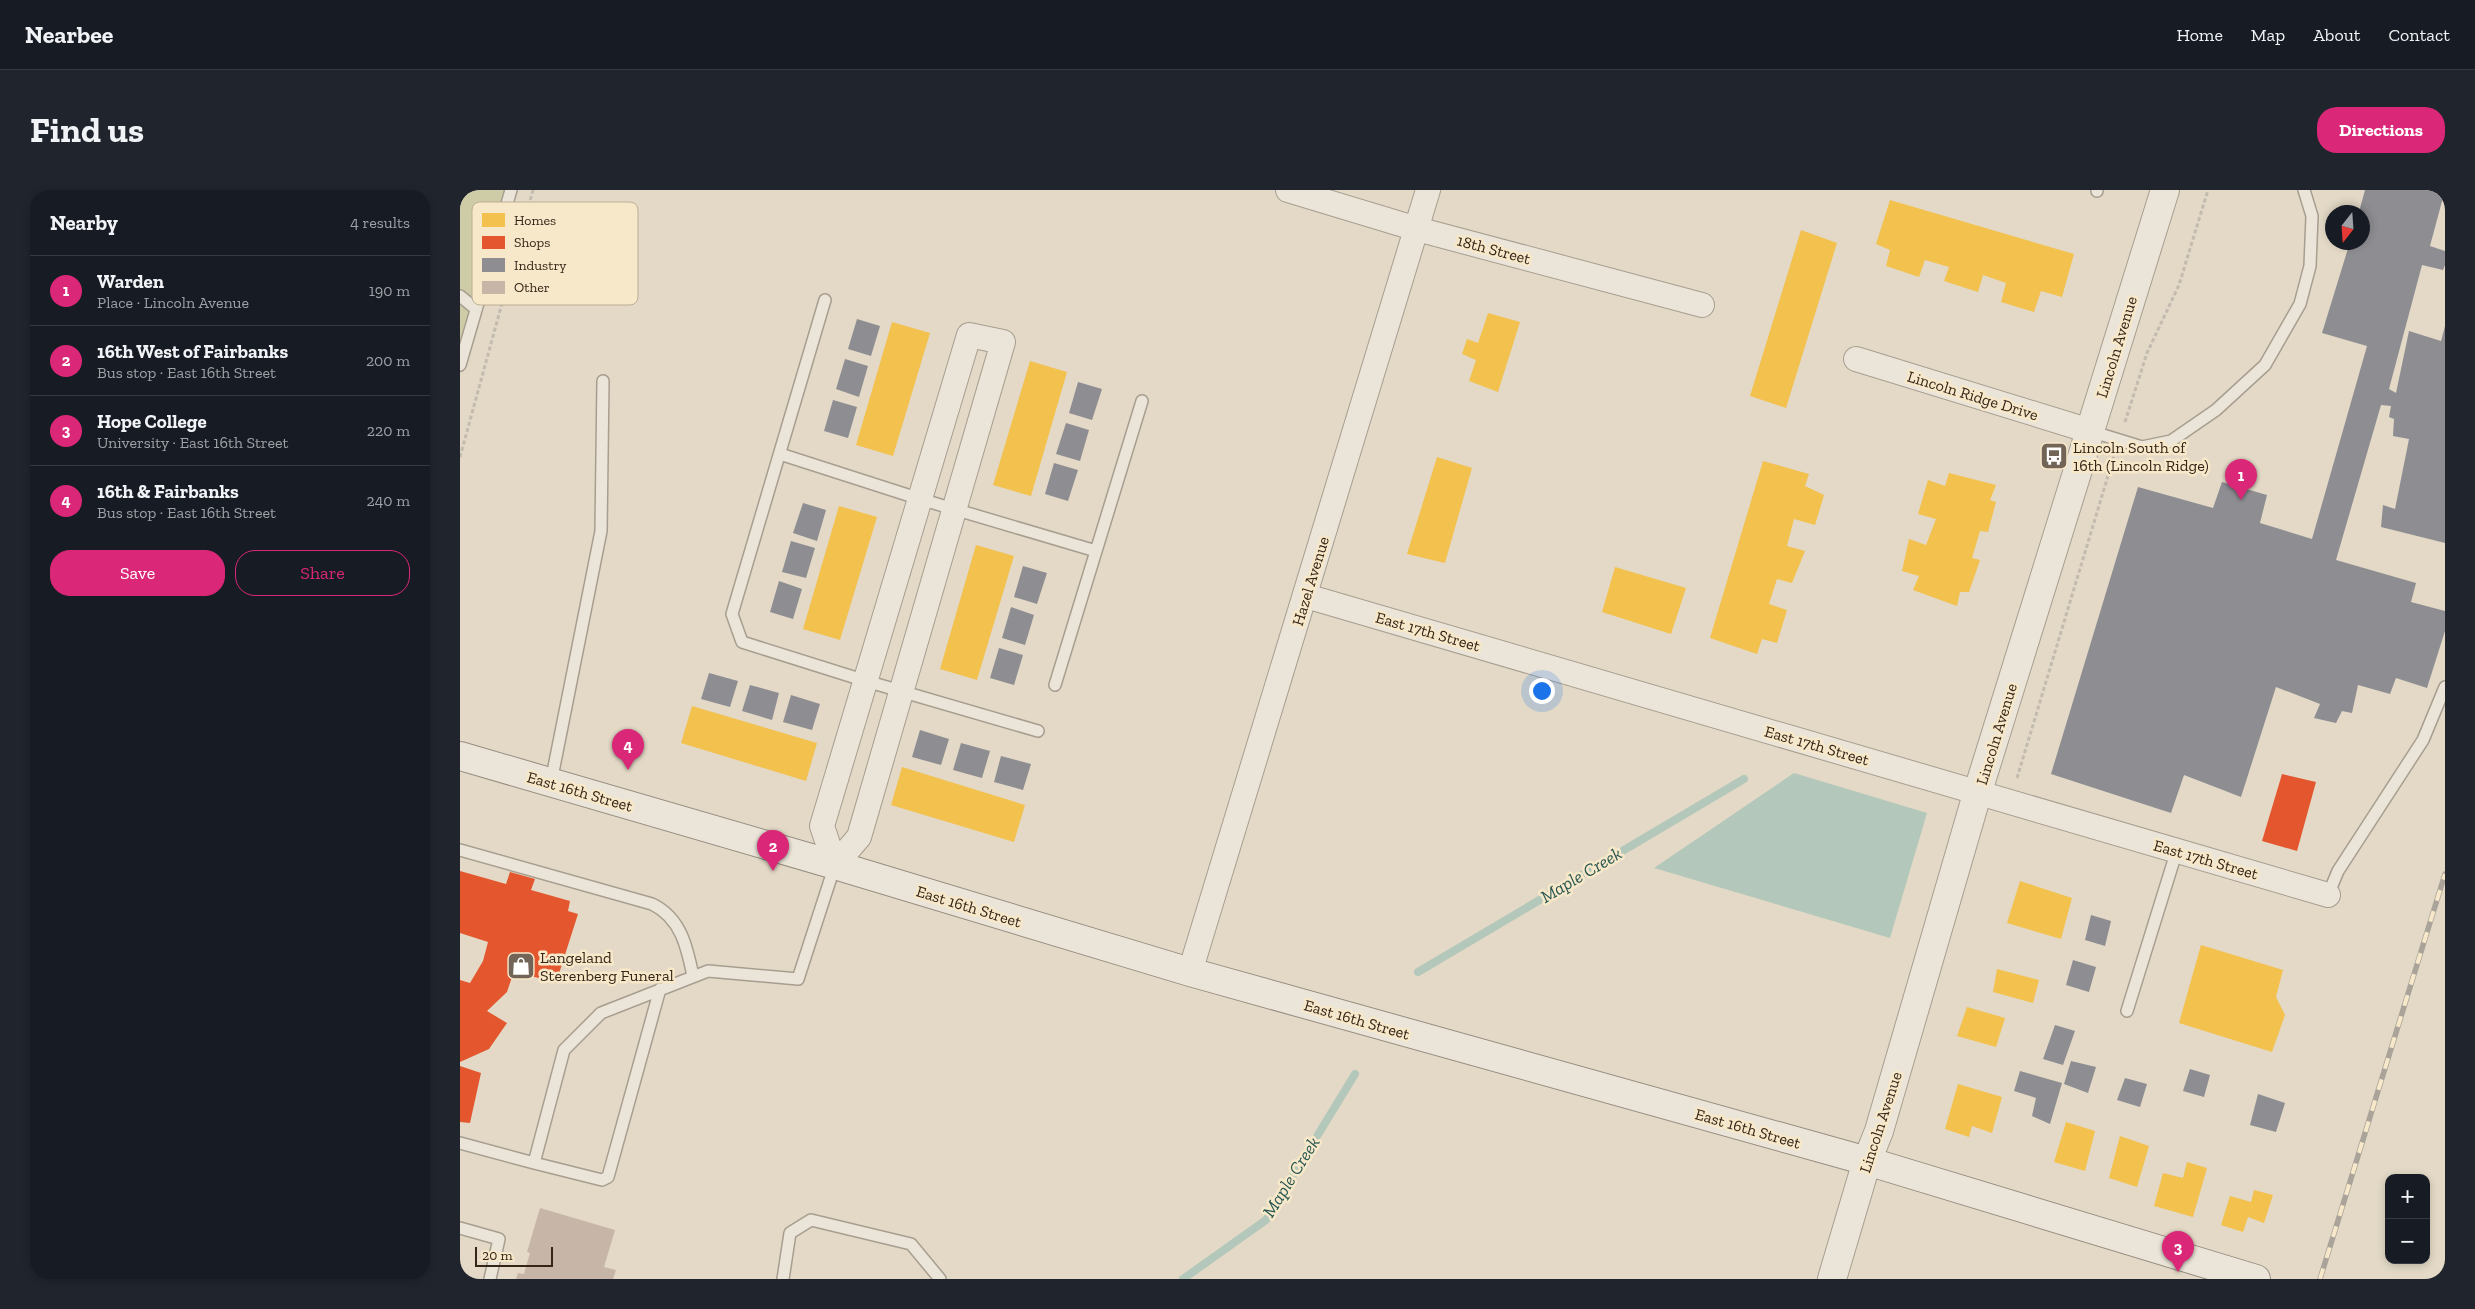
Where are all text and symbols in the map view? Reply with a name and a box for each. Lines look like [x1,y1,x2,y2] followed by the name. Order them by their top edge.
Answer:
[25,20,113,49] text: Nearbee
[2176,24,2223,46] text: Home
[2251,24,2285,46] text: Map
[2313,24,2360,46] text: About
[2388,24,2450,46] text: Contact
[2317,107,2445,153] button: Directions
[30,109,144,151] text: Find us
[472,202,638,305] legend
[2325,205,2370,250] north arrow
[50,210,118,235] text: Nearby
[514,212,556,229] text: Homes
[350,213,410,232] text: 4 results
[1455,231,1533,268] street label: 18th Street
[514,234,550,251] text: Shops
[514,257,567,274] text: Industry
[97,270,164,293] text: Warden
[514,279,550,296] text: Other
[63,281,69,300] text: 1
[369,281,410,300] text: 190 m
[97,293,249,312] text: Place · Lincoln Avenue
[2092,294,2141,400] street label: Lincoln Avenue
[97,340,288,363] text: 16th West of Fairbanks
[62,351,70,370] text: 2
[366,351,410,370] text: 200 m
[97,363,276,382] text: Bus stop · East 16th Street
[1905,367,2041,424] street label: Lincoln Ridge Drive
[97,410,207,433] text: Hope College
[62,421,70,440] text: 3
[367,421,410,440] text: 220 m
[97,433,289,452] text: University · East 16th Street
[2073,438,2209,475] place label: Lincoln South of 16th (Lincoln Ridge)
[2039,441,2069,471] bus stop icon: Lincoln South of 16th (Lincoln Ridge)
[2225,459,2257,500] pin: 1
[97,480,239,503] text: 16th & Fairbanks
[61,491,71,510] text: 4
[366,491,410,510] text: 240 m
[97,503,276,522] text: Bus stop · East 16th Street
[1288,534,1333,628] street label: Hazel Avenue
[50,550,225,596] button: Save
[235,550,410,596] button: Share
[1373,608,1482,655] street label: East 17th Street
[1529,678,1555,704] your location
[1972,681,2021,787] street label: Lincoln Avenue
[1762,722,1871,769] street label: East 17th Street
[612,729,644,770] pin: 4
[525,767,635,816] street label: East 16th Street
[757,830,789,871] pin: 2
[2151,836,2260,883] street label: East 17th Street
[1536,842,1626,908] water label: Maple Creek
[914,881,1024,931] street label: East 16th Street
[540,948,674,985] place label: Langeland Sterenberg Funeral
[506,951,536,981] shop icon: Langeland Sterenberg Funeral
[1302,995,1412,1044] street label: East 16th Street
[1855,1069,1906,1175] street label: Lincoln Avenue
[1693,1104,1803,1153] street label: East 16th Street
[1258,1133,1324,1221] water label: Maple Creek
[2385,1174,2430,1264] map controls
[2385,1174,2430,1219] button: +
[2385,1219,2430,1264] button: −
[2162,1231,2194,1272] pin: 3
[475,1244,552,1267] scale bar
[482,1247,513,1264] text: 20 m

